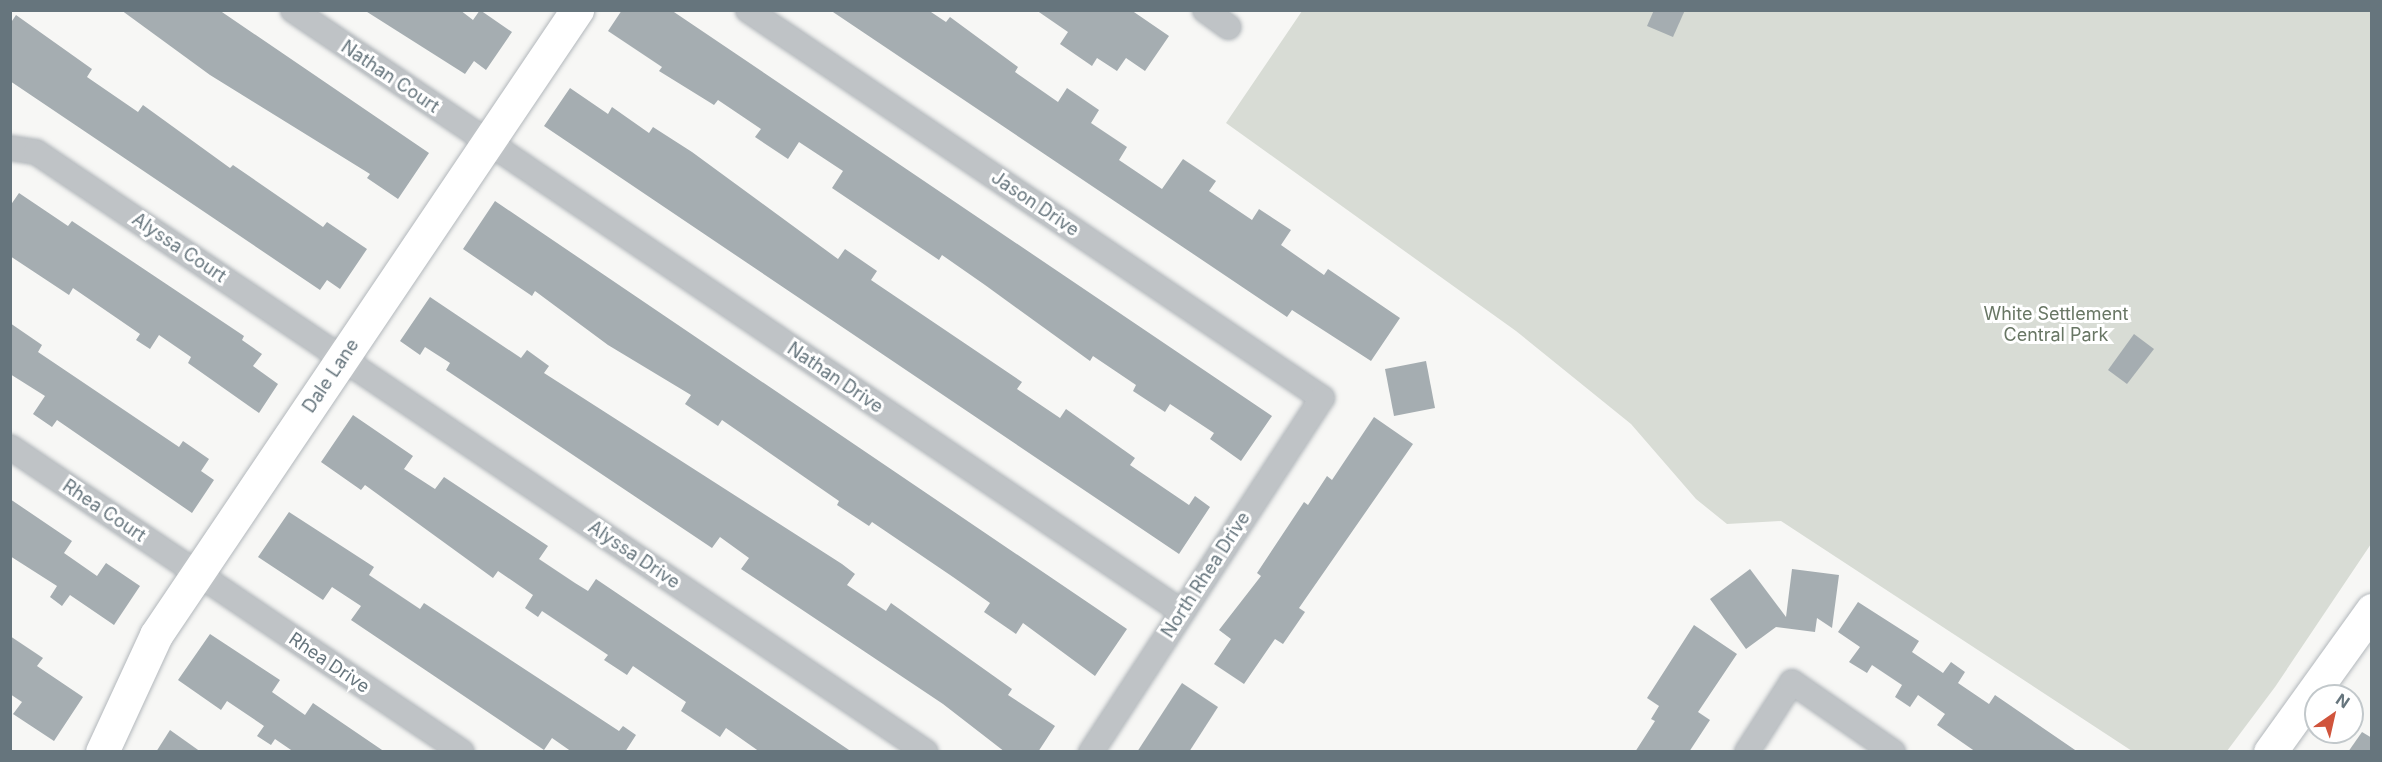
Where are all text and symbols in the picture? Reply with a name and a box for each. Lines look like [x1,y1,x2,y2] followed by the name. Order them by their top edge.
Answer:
[337,36,443,118] street label: Nathan Court
[987,167,1083,241] street label: Jason Drive
[128,209,230,287] street label: Alyssa Court
[1983,304,2129,346] park label: White Settlement Central Park
[298,335,364,417] street label: Dale Lane
[783,338,887,418] street label: Nathan Drive
[58,475,150,547] street label: Rhea Court
[1157,508,1255,642] street label: North Rhea Drive
[584,516,684,594] street label: Alyssa Drive
[285,628,373,698] street label: Rhea Drive
[2304,684,2364,744] north arrow
[2332,689,2354,712] text: N

